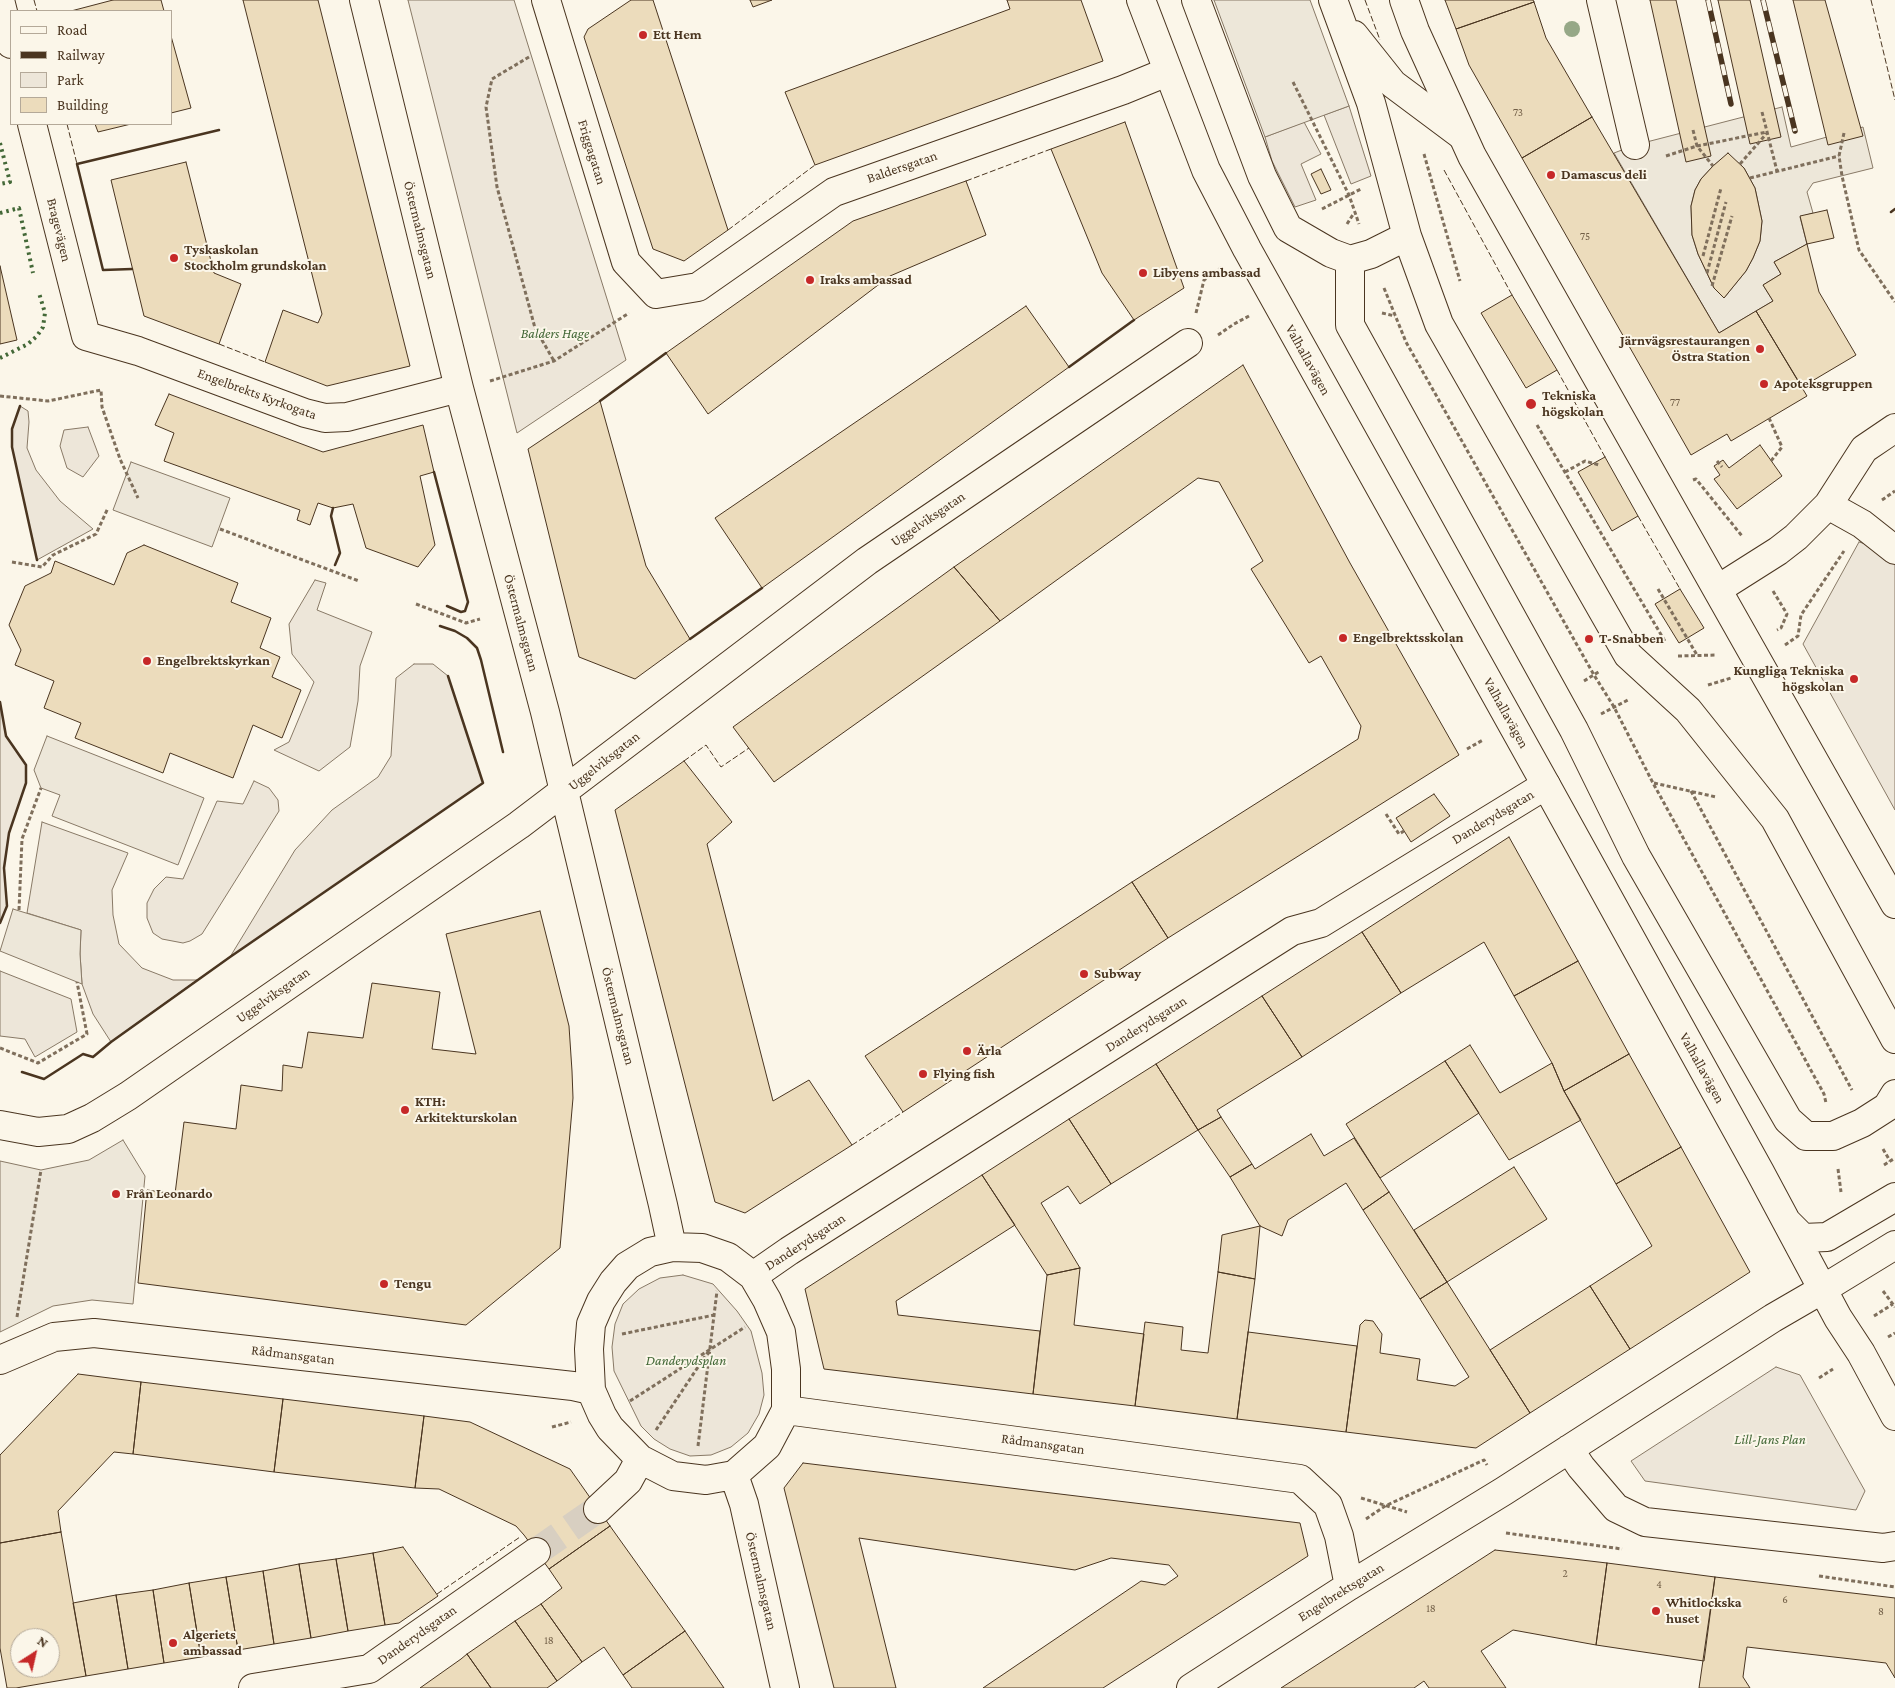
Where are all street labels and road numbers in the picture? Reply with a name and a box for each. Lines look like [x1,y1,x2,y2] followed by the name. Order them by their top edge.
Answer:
[574,117,610,187] street label: Friggagatan
[865,147,939,187] street label: Baldersgatan
[400,179,440,281] street label: Östermalmsgatan
[43,196,75,264] street label: Bragevägen
[1282,322,1334,398] street label: Valhallavägen
[195,365,319,423] street label: Engelbrekts Kyrkogata
[888,488,968,550] street label: Uggelviksgatan
[500,572,542,674] street label: Östermalmsgatan
[1480,675,1532,751] street label: Valhallavägen
[565,728,643,794] street label: Uggelviksgatan
[1449,786,1537,848] street label: Danderydsgatan
[233,963,313,1027] street label: Uggelviksgatan
[598,965,638,1067] street label: Östermalmsgatan
[1102,992,1190,1056] street label: Danderydsgatan
[1676,1030,1728,1106] street label: Valhallavägen
[762,1210,848,1274] street label: Danderydsgatan
[250,1342,336,1368] street label: Rådmansgatan
[1000,1430,1086,1458] street label: Rådmansgatan
[742,1530,780,1632] street label: Östermalmsgatan
[1295,1559,1387,1625] street label: Engelbrektsgatan
[374,1602,460,1668] street label: Danderydsgatan

